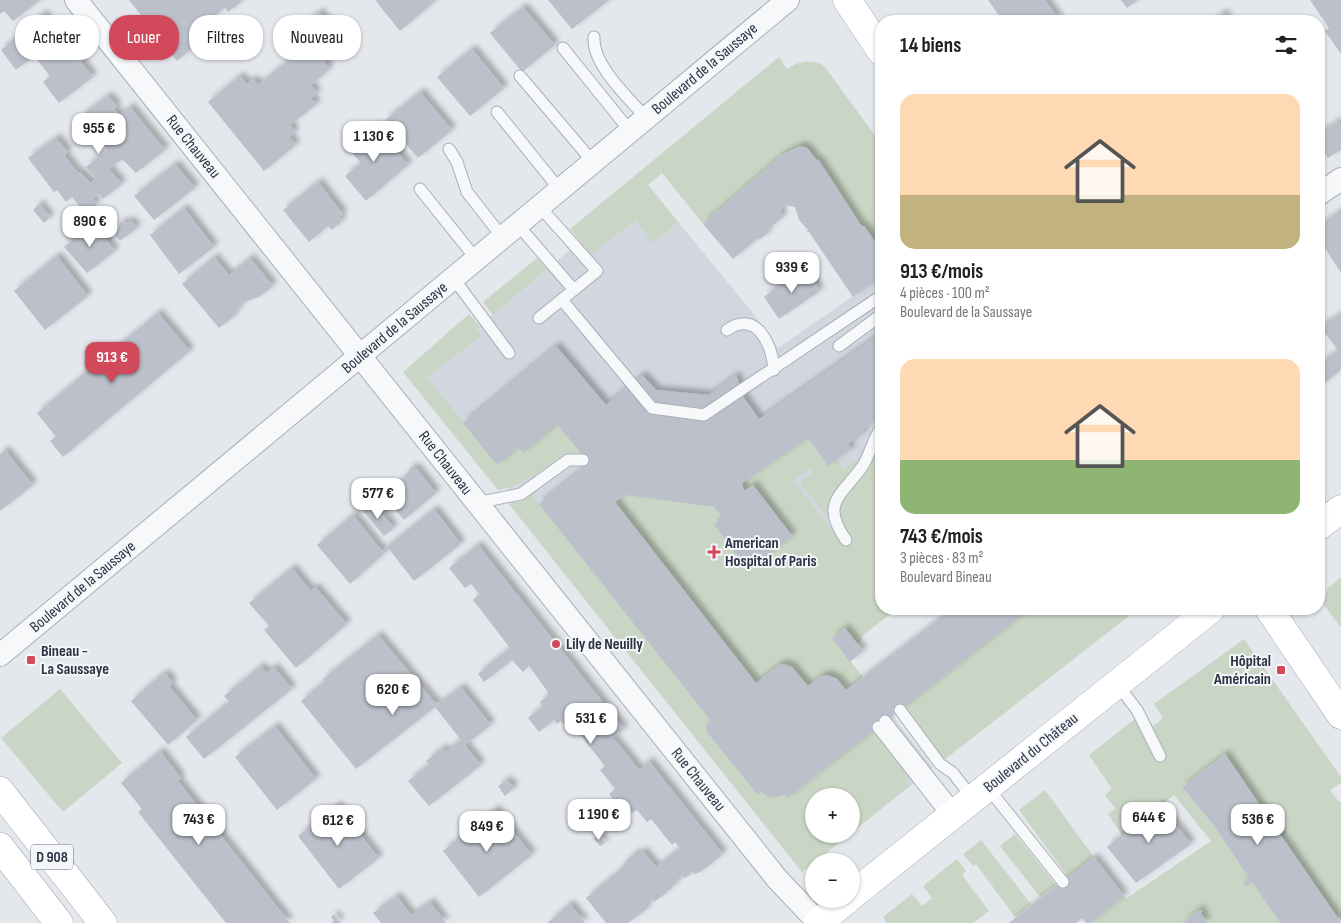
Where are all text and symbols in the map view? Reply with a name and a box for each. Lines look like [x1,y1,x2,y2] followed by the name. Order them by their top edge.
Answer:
[15,15,99,60] chip: Acheter
[109,15,179,60] chip: Louer
[189,15,263,60] chip: Filtres
[273,15,361,60] chip: Nouveau
[648,19,762,119] street label: Boulevard de la Saussaye
[1272,31,1300,59] icon: filters
[900,33,961,58] text: 14 biens
[64,112,134,155] pin: 955 €
[162,112,224,182] street label: Rue Chauveau
[83,119,115,138] text: 955 €
[328,120,420,163] pin: 1 130 €
[1055,126,1145,216] icon: home
[354,127,394,146] text: 1 130 €
[55,206,125,248] pin: 890 €
[73,212,107,231] text: 890 €
[757,252,827,294] pin: 939 €
[775,258,809,277] text: 939 €
[900,259,983,284] text: 913 €/mois
[338,278,452,378] street label: Boulevard de la Saussaye
[900,284,990,303] text: 4 pièces · 100 m²
[900,303,1032,322] text: Boulevard de la Saussaye
[77,342,147,384] pin: 913 €
[96,348,128,367] text: 913 €
[1055,391,1145,481] icon: home
[414,427,476,499] street label: Rue Chauveau
[343,478,413,520] pin: 577 €
[362,484,394,503] text: 577 €
[900,524,983,549] text: 743 €/mois
[724,534,817,571] place label: American Hospital of Paris
[26,537,140,637] street label: Boulevard de la Saussaye
[707,545,721,559] marker: American Hospital of Paris
[900,549,984,568] text: 3 pièces · 83 m²
[900,568,992,587] text: Boulevard Bineau
[566,635,643,654] place label: Lily de Neuilly
[550,638,562,650] marker: Lily de Neuilly
[41,642,109,679] place label: Bineau - La Saussaye
[1213,652,1271,689] place label: Hôpital Américain
[25,654,37,666] marker: Bineau - La Saussaye
[1275,664,1287,676] marker: Hôpital Américain
[358,674,428,716] pin: 620 €
[377,680,409,699] text: 620 €
[556,702,626,745] pin: 531 €
[575,709,607,728] text: 531 €
[980,709,1082,797] street label: Boulevard du Château
[667,745,729,815] street label: Rue Chauveau
[805,788,860,908] map controls
[805,788,860,843] button: +
[553,798,645,841] pin: 1 190 €
[1114,802,1184,844] pin: 644 €
[164,804,234,846] pin: 743 €
[303,804,373,847] pin: 612 €
[1223,804,1293,846] pin: 536 €
[579,805,619,824] text: 1 190 €
[1132,808,1166,827] text: 644 €
[183,810,215,829] text: 743 €
[452,810,522,853] pin: 849 €
[1242,810,1274,829] text: 536 €
[322,811,354,830] text: 612 €
[470,817,504,836] text: 849 €
[31,844,73,870] road number: D 908
[805,853,860,908] button: −

